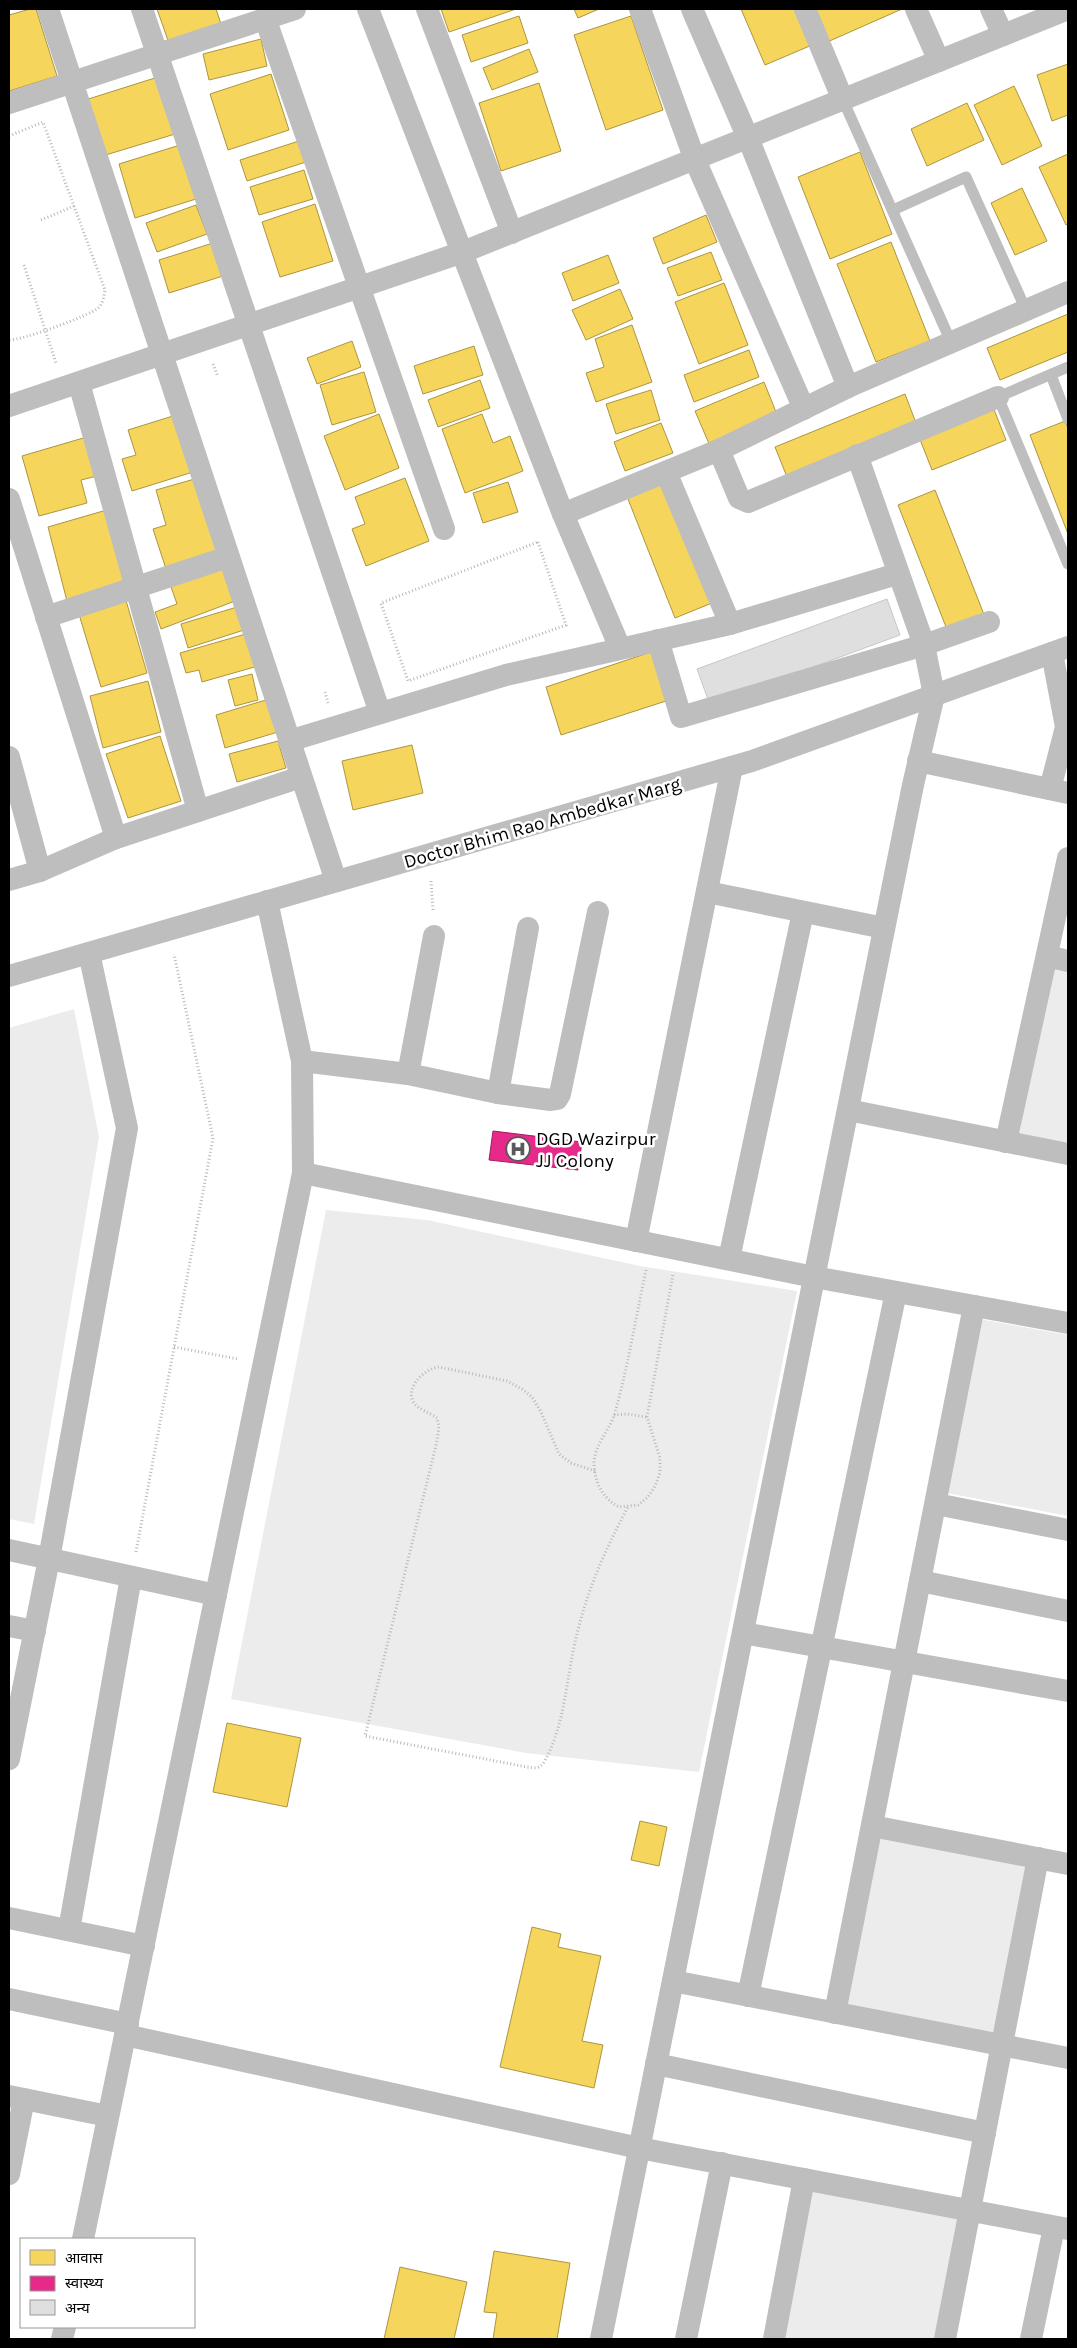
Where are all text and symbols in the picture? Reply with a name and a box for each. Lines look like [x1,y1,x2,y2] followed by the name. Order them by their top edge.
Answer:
[401,773,684,873] street label: Doctor Bhim Rao Ambedkar Marg
[536,1128,656,1172] place label: DGD Wazirpur JJ Colony
[505,1136,531,1162] hospital icon: DGD Wazirpur JJ Colony
[20,2238,195,2328] legend
[65,2249,104,2267] text: आवास
[65,2274,103,2292] text: स्वास्थ्य
[65,2299,90,2317] text: अन्य

